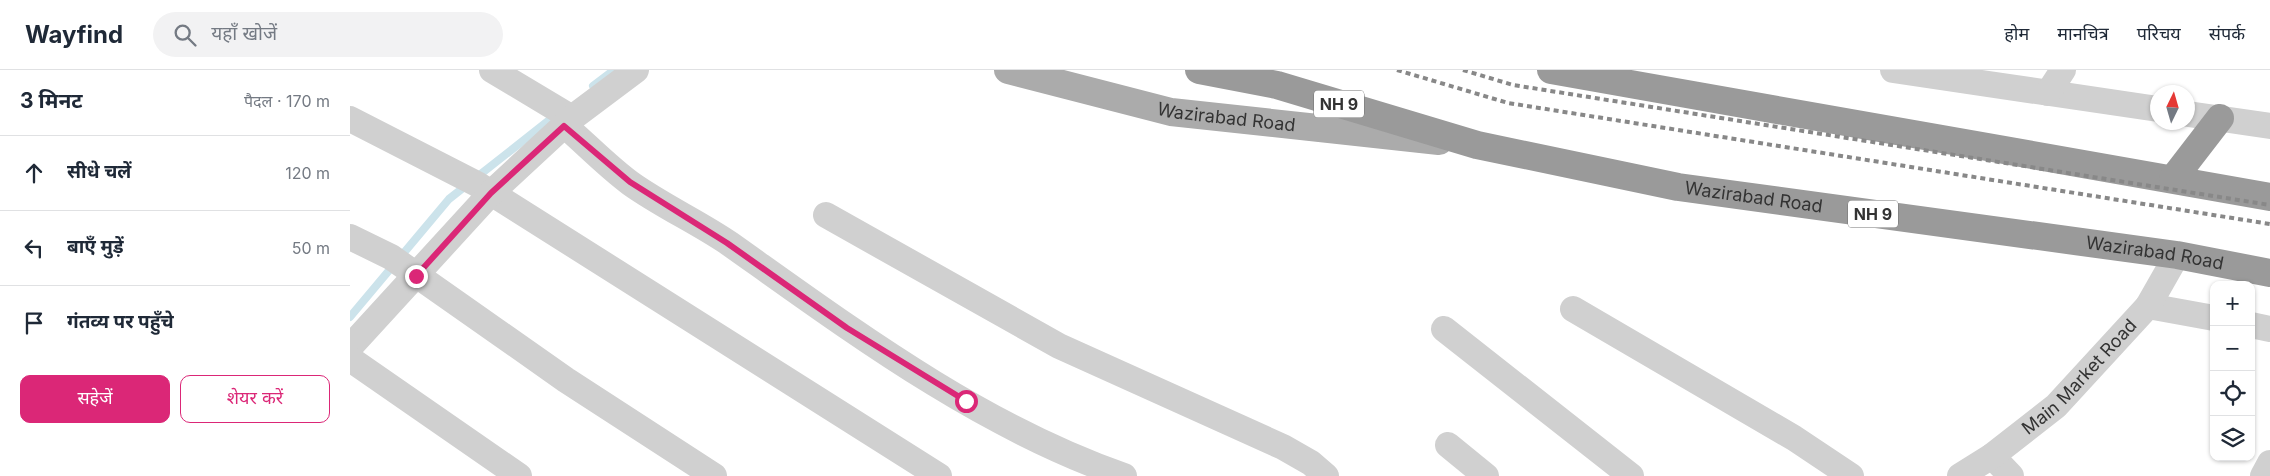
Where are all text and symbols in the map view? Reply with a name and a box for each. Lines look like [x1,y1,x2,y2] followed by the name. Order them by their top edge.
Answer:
[153,12,503,57] search box
[25,20,123,49] text: Wayfind
[171,21,199,49] icon: search
[211,22,277,45] text: यहाँ खोजें
[2004,23,2029,44] text: होम
[2057,23,2109,44] text: मानचित्र
[2137,23,2181,44] text: परिचय
[2209,23,2245,44] text: संपर्क
[2150,85,2195,130] north arrow
[20,88,83,113] text: 3 मिनट
[1314,90,1364,118] road number: NH 9
[244,91,330,111] text: पैदल · 170 m
[1155,98,1297,135] street label: Wazirabad Road
[20,159,48,187] icon: ahead
[67,160,131,183] text: सीधे चलें
[285,163,330,183] text: 120 m
[1684,177,1824,217] street label: Wazirabad Road
[1848,200,1898,228] road number: NH 9
[2085,232,2226,274] street label: Wazirabad Road
[20,234,48,262] icon: left
[67,235,124,258] text: बाएँ मुड़ें
[292,238,330,258] text: 50 m
[405,265,428,288] route end
[2210,281,2255,461] map controls
[2210,281,2255,326] button: +
[20,309,48,337] icon: arrive
[67,310,174,333] text: गंतव्य पर पहुँचे
[2018,315,2141,439] street label: Main Market Road
[2210,326,2255,371] button: −
[2210,371,2255,416] button: locate
[20,375,170,423] button: सहेजें
[180,375,330,423] button: शेयर करें
[955,390,978,413] route start
[2210,416,2255,461] button: layers

